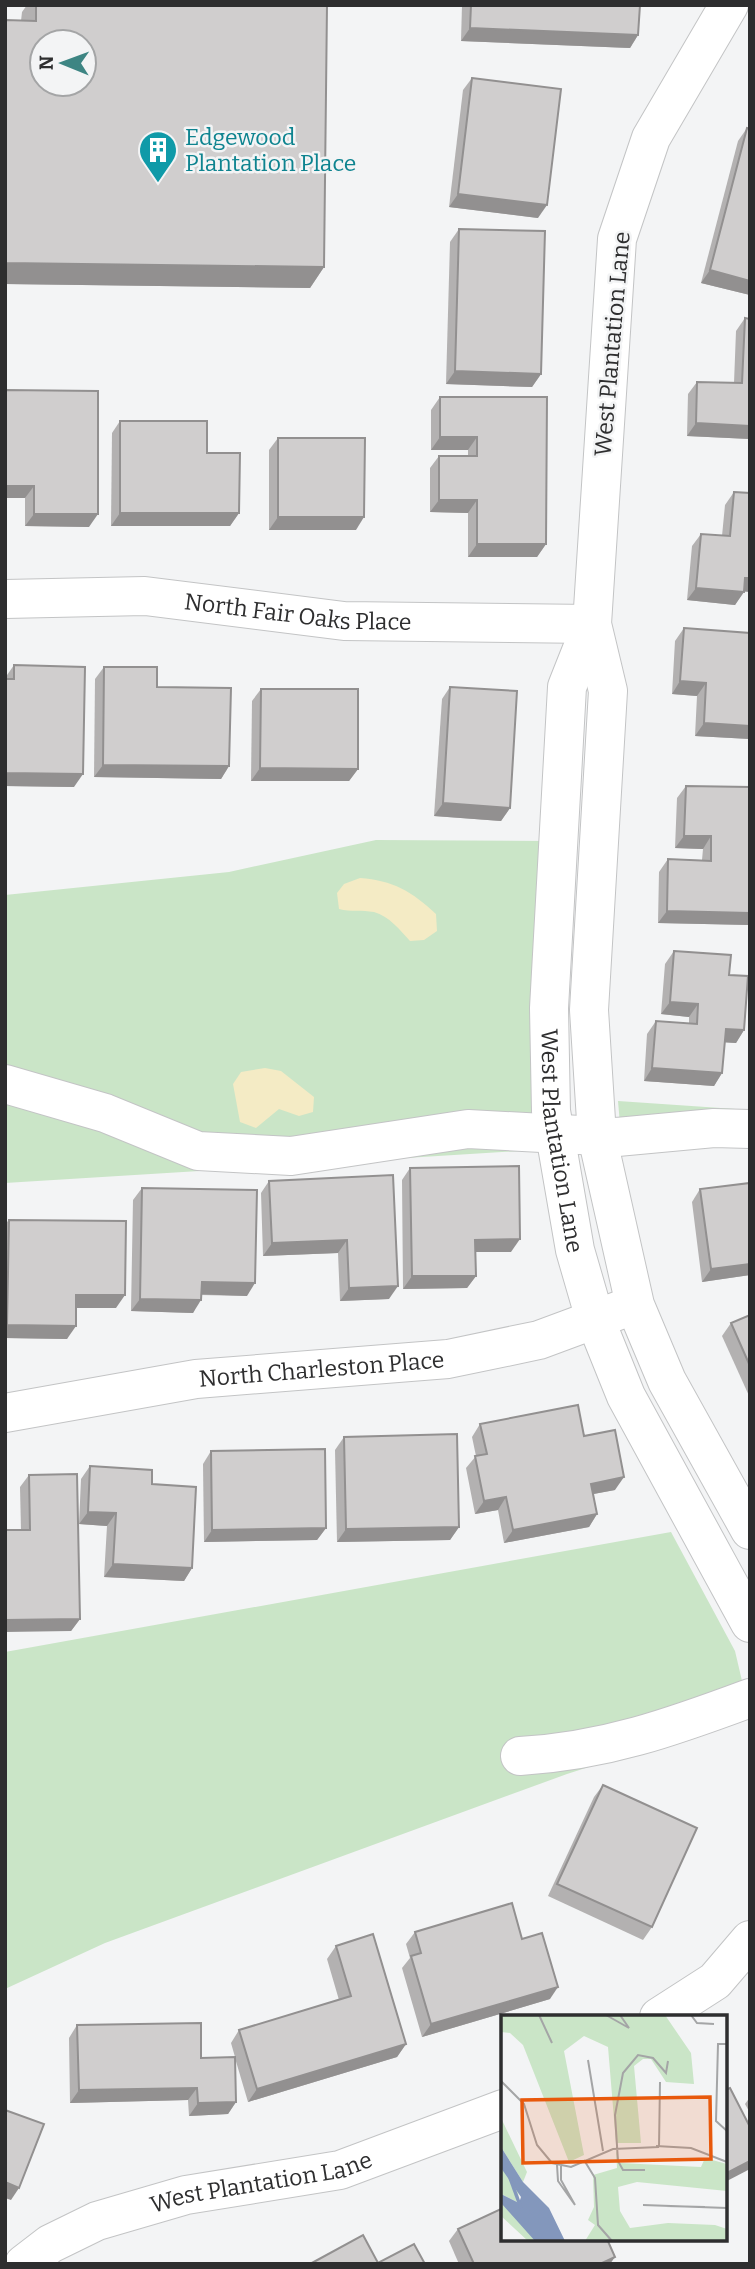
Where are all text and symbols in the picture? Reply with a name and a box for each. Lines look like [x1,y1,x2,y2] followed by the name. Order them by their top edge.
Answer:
[28,28,98,98] north arrow
[35,55,58,70] text: N
[185,123,356,177] place label: Edgewood Plantation Place
[137,129,179,184] building icon: Edgewood Plantation Place
[588,230,636,458] street label: West Plantation Lane
[183,587,412,636] street label: North Fair Oaks Place
[535,1029,589,1255] street label: West Plantation Lane
[198,1345,445,1393] street label: North Charleston Place
[501,2015,727,2241] inset map
[147,2145,376,2219] street label: West Plantation Lane

